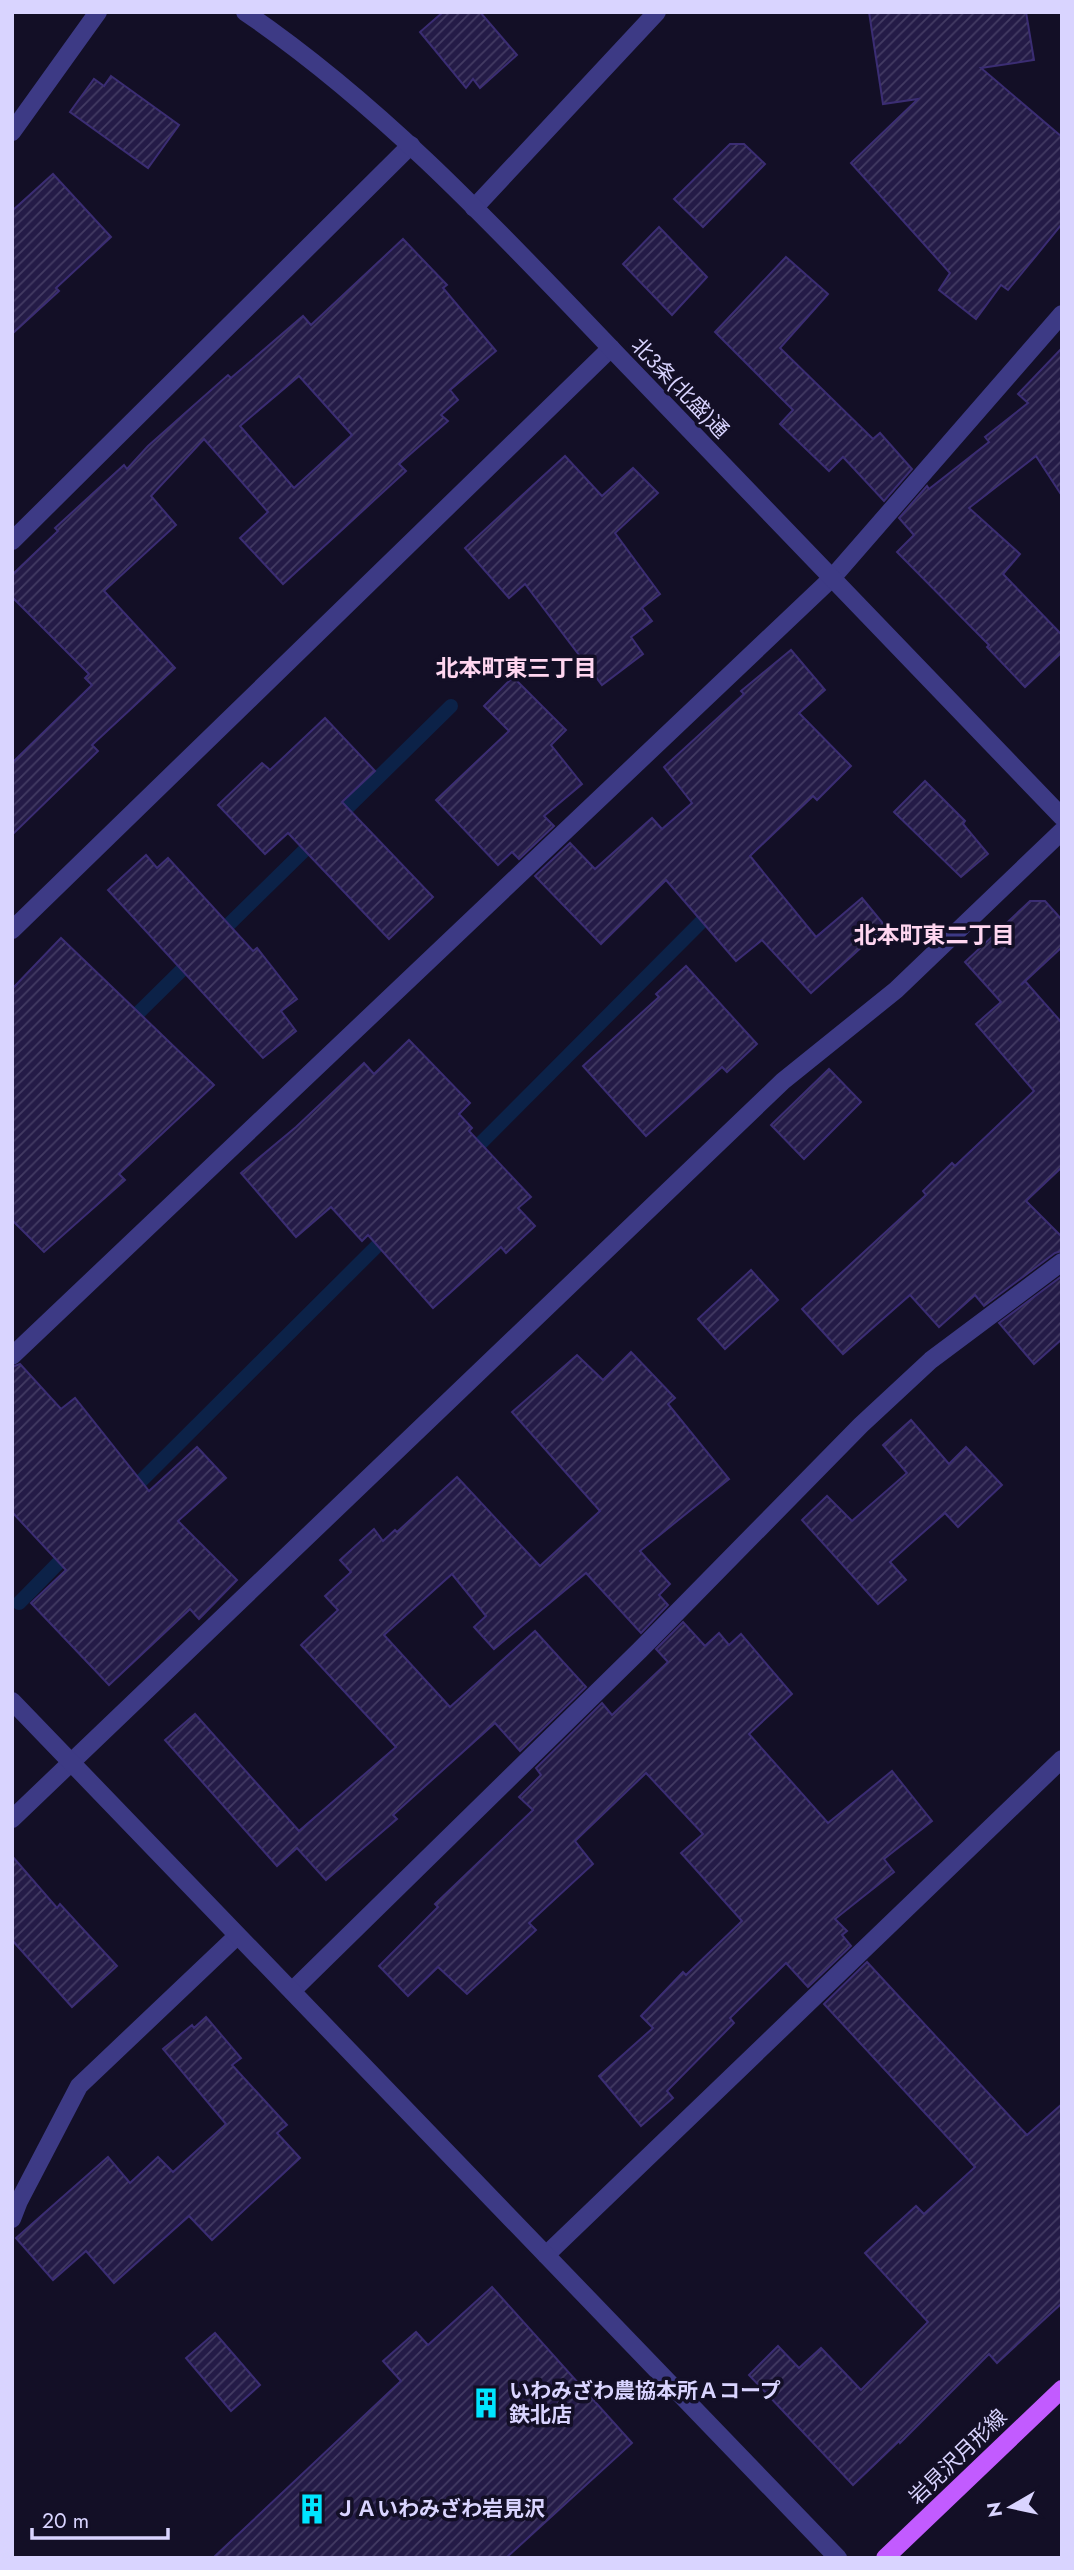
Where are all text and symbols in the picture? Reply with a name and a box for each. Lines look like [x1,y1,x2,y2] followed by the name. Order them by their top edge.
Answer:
[624,331,736,445] street label: 北3条(北盛)通
[436,651,597,685] district label: 北本町東三丁目
[854,918,1015,952] district label: 北本町東二丁目
[509,2376,781,2430] place label: いわみざわ農協本所Ａコープ 鉄北店
[469,2386,503,2420] building icon: いわみざわ農協本所Ａコープ 鉄北店
[902,2402,1014,2512] street label: 岩見沢月形線
[976,2472,1046,2542] north arrow
[295,2492,329,2526] building icon: ＪＡいわみざわ岩見沢
[335,2494,545,2524] place label: ＪＡいわみざわ岩見沢
[32,2496,168,2540] scale bar
[980,2500,1009,2519] text: N
[42,2506,89,2536] text: 20 m

